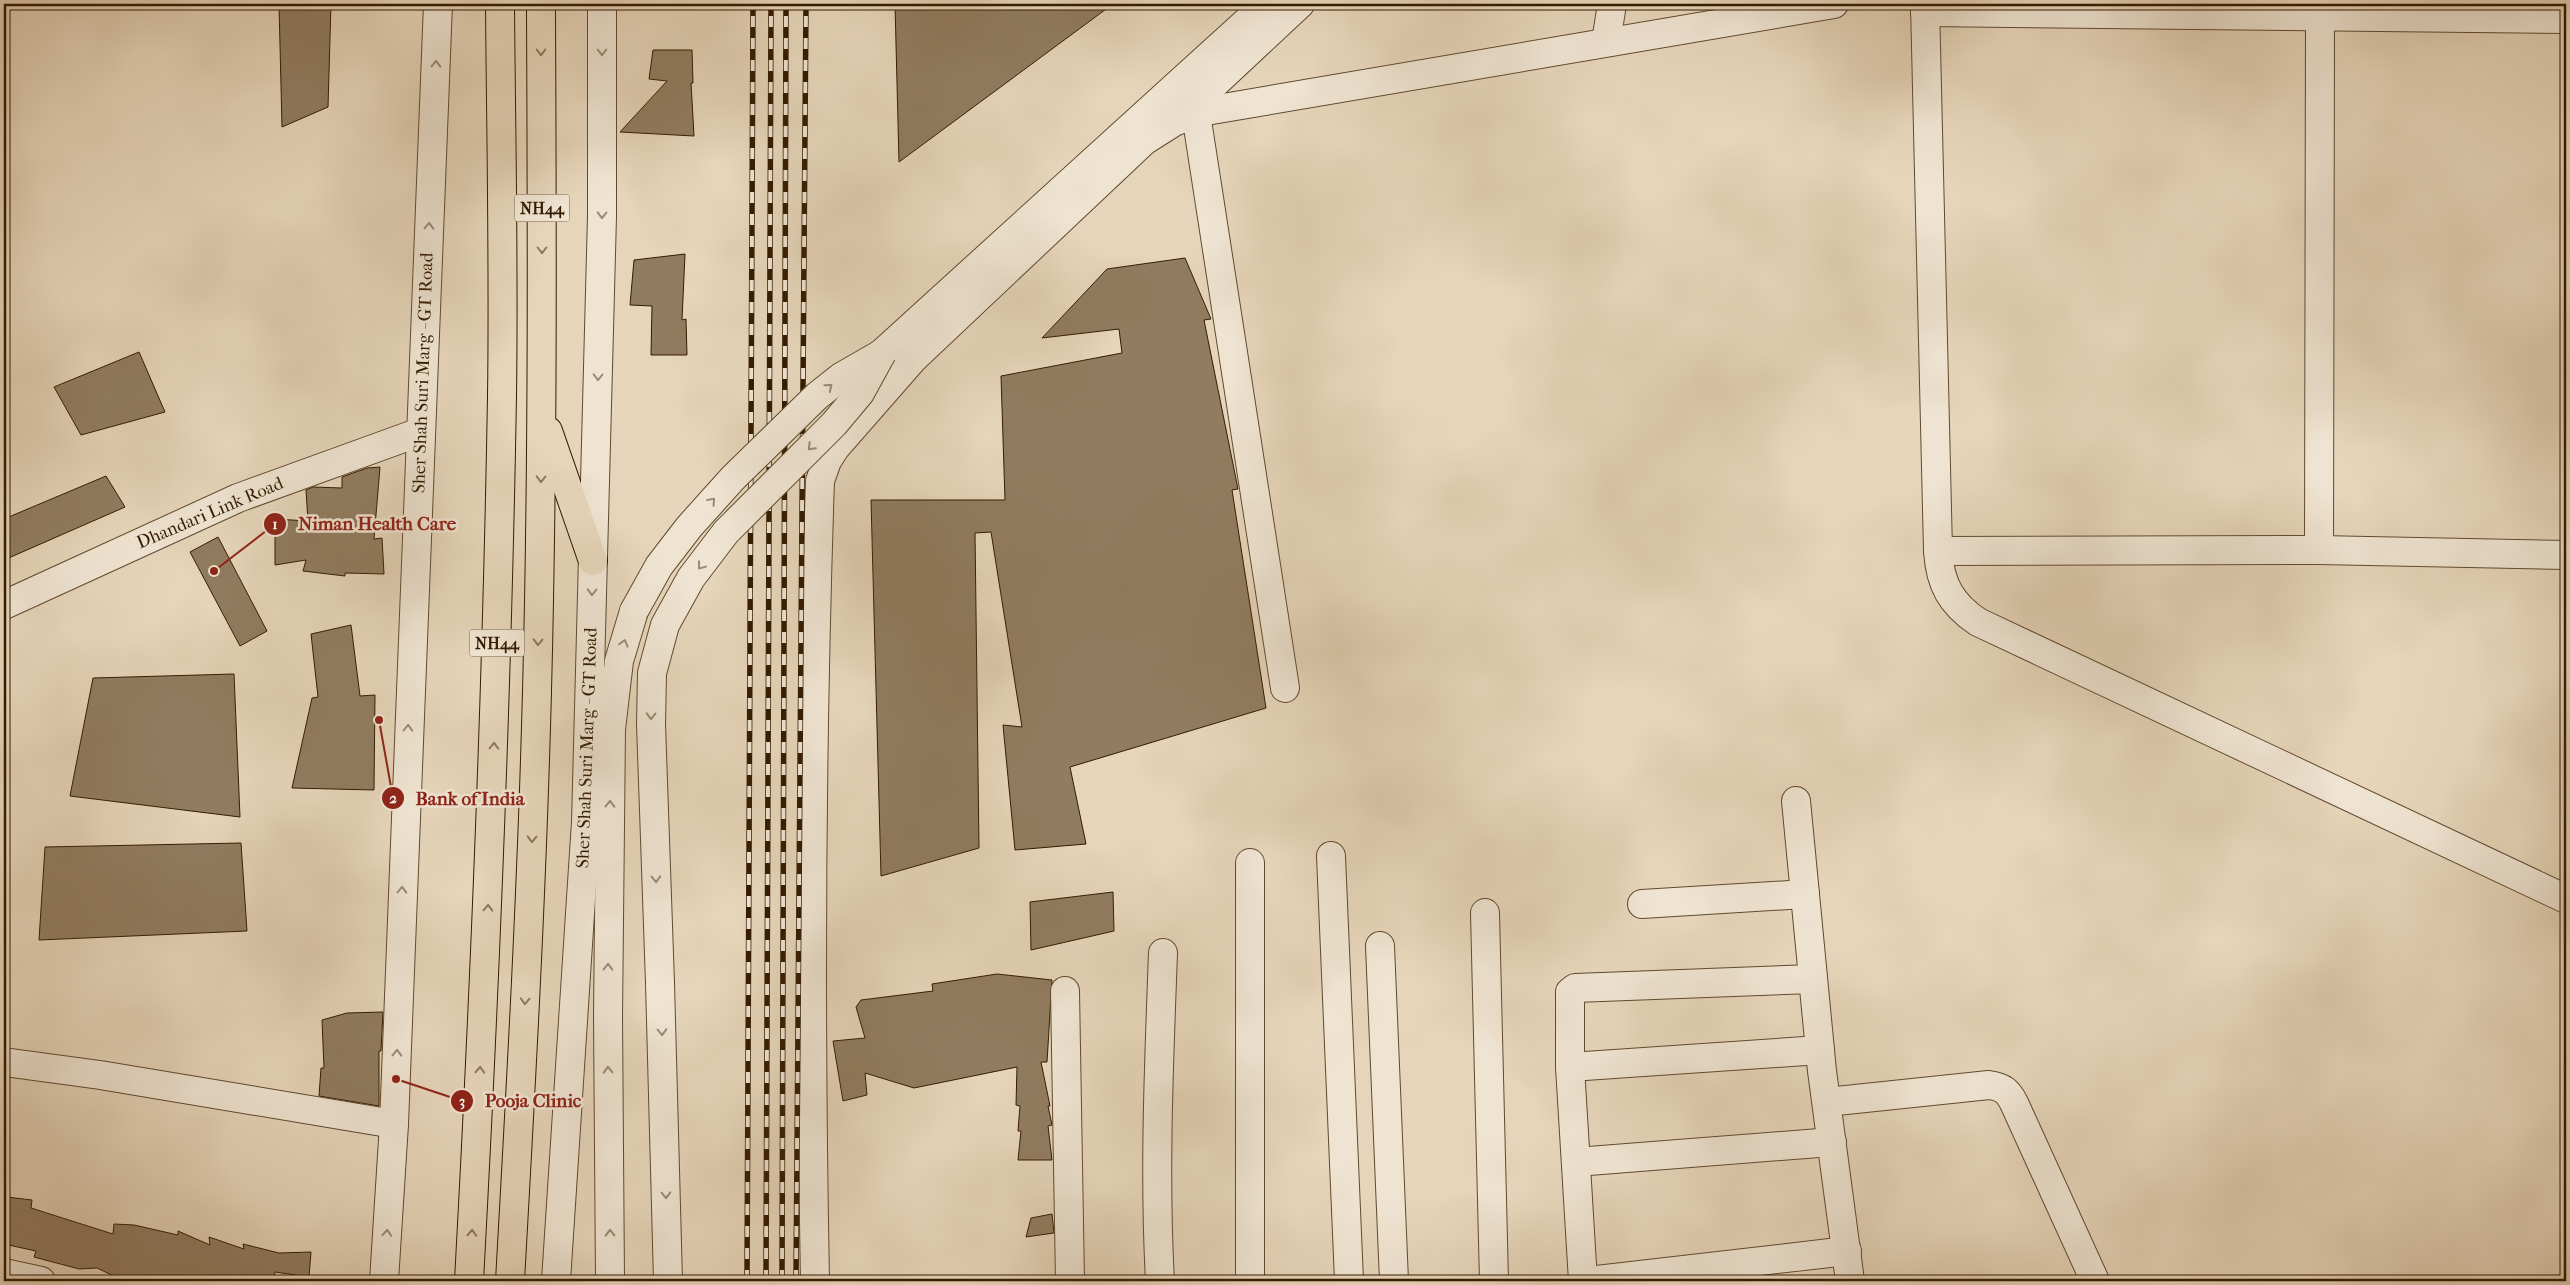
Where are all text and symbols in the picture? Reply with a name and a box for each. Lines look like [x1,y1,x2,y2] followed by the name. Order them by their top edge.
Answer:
[536,49,546,57] one-way arrow
[597,49,607,57] one-way arrow
[430,60,441,68] one-way arrow
[514,194,570,222] road number: NH44
[597,212,607,219] one-way arrow
[423,222,434,230] one-way arrow
[537,246,547,254] one-way arrow
[408,252,438,494] street label: Sher Shah Suri Marg - GT Road
[592,374,603,382] one-way arrow
[823,384,832,393] one-way arrow
[808,441,817,450] one-way arrow
[134,473,287,553] street label: Dhandari Link Road
[536,476,546,483] one-way arrow
[706,497,715,506] one-way arrow
[262,507,466,541] callout: Niman Health Care
[298,513,457,535] text: Niman Health Care
[272,515,278,533] text: 1
[698,560,706,569] one-way arrow
[587,589,597,597] one-way arrow
[572,627,602,869] street label: Sher Shah Suri Marg - GT Road
[470,630,524,656] road number: NH44
[533,638,543,646] one-way arrow
[619,640,629,648] one-way arrow
[646,713,656,721] one-way arrow
[403,724,413,732] one-way arrow
[489,741,499,749] one-way arrow
[380,781,534,815] callout: Bank of India
[416,788,526,810] text: Bank of India
[389,789,397,807] text: 2
[605,800,615,808] one-way arrow
[526,835,537,843] one-way arrow
[651,875,662,883] one-way arrow
[396,886,407,894] one-way arrow
[482,904,493,912] one-way arrow
[603,963,613,970] one-way arrow
[520,998,531,1006] one-way arrow
[656,1028,667,1036] one-way arrow
[391,1049,402,1057] one-way arrow
[475,1066,486,1074] one-way arrow
[603,1066,613,1074] one-way arrow
[450,1084,591,1118] callout: Pooja Clinic
[485,1090,582,1112] text: Pooja Clinic
[459,1092,465,1110] text: 3
[661,1191,671,1199] one-way arrow
[381,1228,392,1236] one-way arrow
[466,1228,477,1236] one-way arrow
[605,1228,615,1236] one-way arrow

